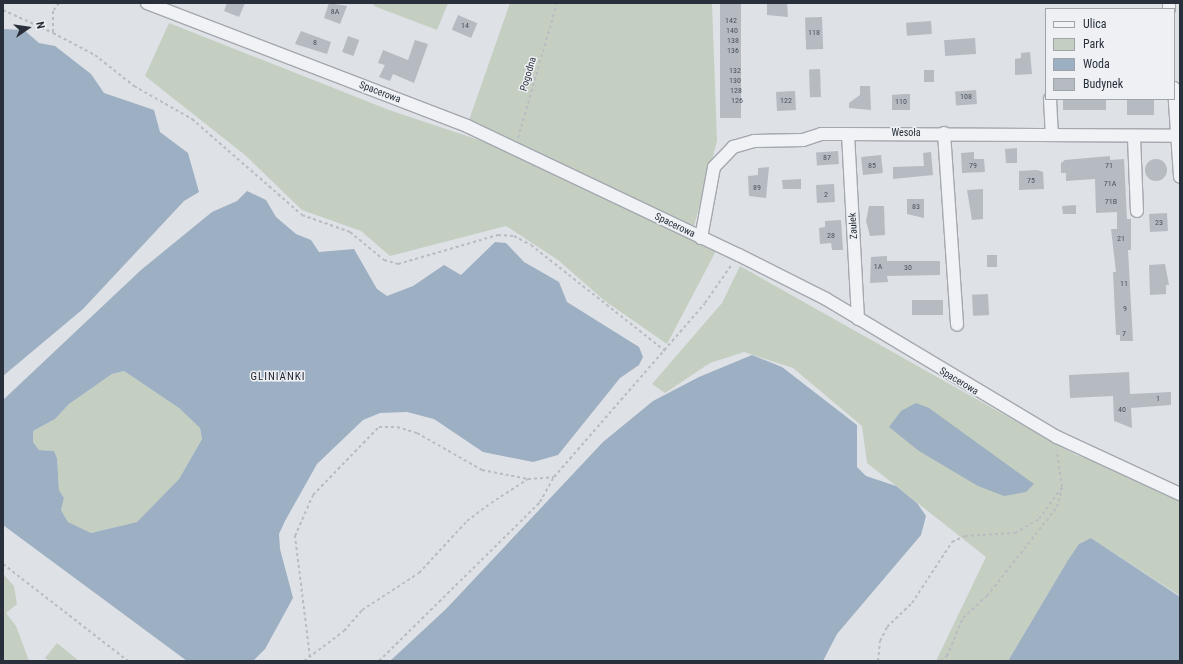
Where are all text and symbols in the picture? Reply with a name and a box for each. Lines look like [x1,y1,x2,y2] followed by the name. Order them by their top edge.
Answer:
[331,7,339,17] house number: 8A
[8,8,48,48] north arrow
[1045,8,1175,100] legend
[725,16,737,26] house number: 142
[1083,17,1107,31] text: Ulica
[33,20,47,30] text: N
[461,21,469,31] house number: 14
[726,26,738,36] house number: 140
[808,28,820,38] house number: 118
[727,36,739,46] house number: 138
[1083,37,1104,51] text: Park
[313,38,317,48] house number: 8
[727,46,739,56] house number: 136
[517,56,539,92] street label: Pogodna
[1083,57,1110,71] text: Woda
[729,66,741,76] house number: 132
[729,76,741,86] house number: 130
[1083,77,1123,91] text: Budynek
[358,79,402,105] street label: Spacerowa
[730,86,742,96] house number: 128
[960,92,972,102] house number: 108
[731,96,743,106] house number: 126
[780,96,792,106] house number: 122
[895,97,907,107] house number: 110
[891,127,921,139] street label: Wesoła
[823,153,831,163] house number: 87
[868,161,876,171] house number: 85
[969,161,977,171] house number: 79
[1105,161,1113,171] house number: 71
[1027,176,1035,186] house number: 75
[1104,179,1116,189] house number: 71A
[753,183,761,193] house number: 89
[824,190,828,200] house number: 2
[1105,197,1117,207] house number: 71B
[912,202,920,212] house number: 83
[653,210,697,240] street label: Spacerowa
[846,212,860,240] street label: Zaułek
[1155,218,1163,228] house number: 23
[827,231,835,241] house number: 28
[1117,234,1125,244] house number: 21
[874,262,882,272] house number: 1A
[904,263,912,273] house number: 30
[1120,279,1128,289] house number: 11
[1123,304,1127,314] house number: 9
[1122,329,1126,339] house number: 7
[937,365,981,397] street label: Spacerowa
[250,370,306,384] district label: GLINIANKI
[1156,394,1160,404] house number: 1
[1118,405,1126,415] house number: 40

